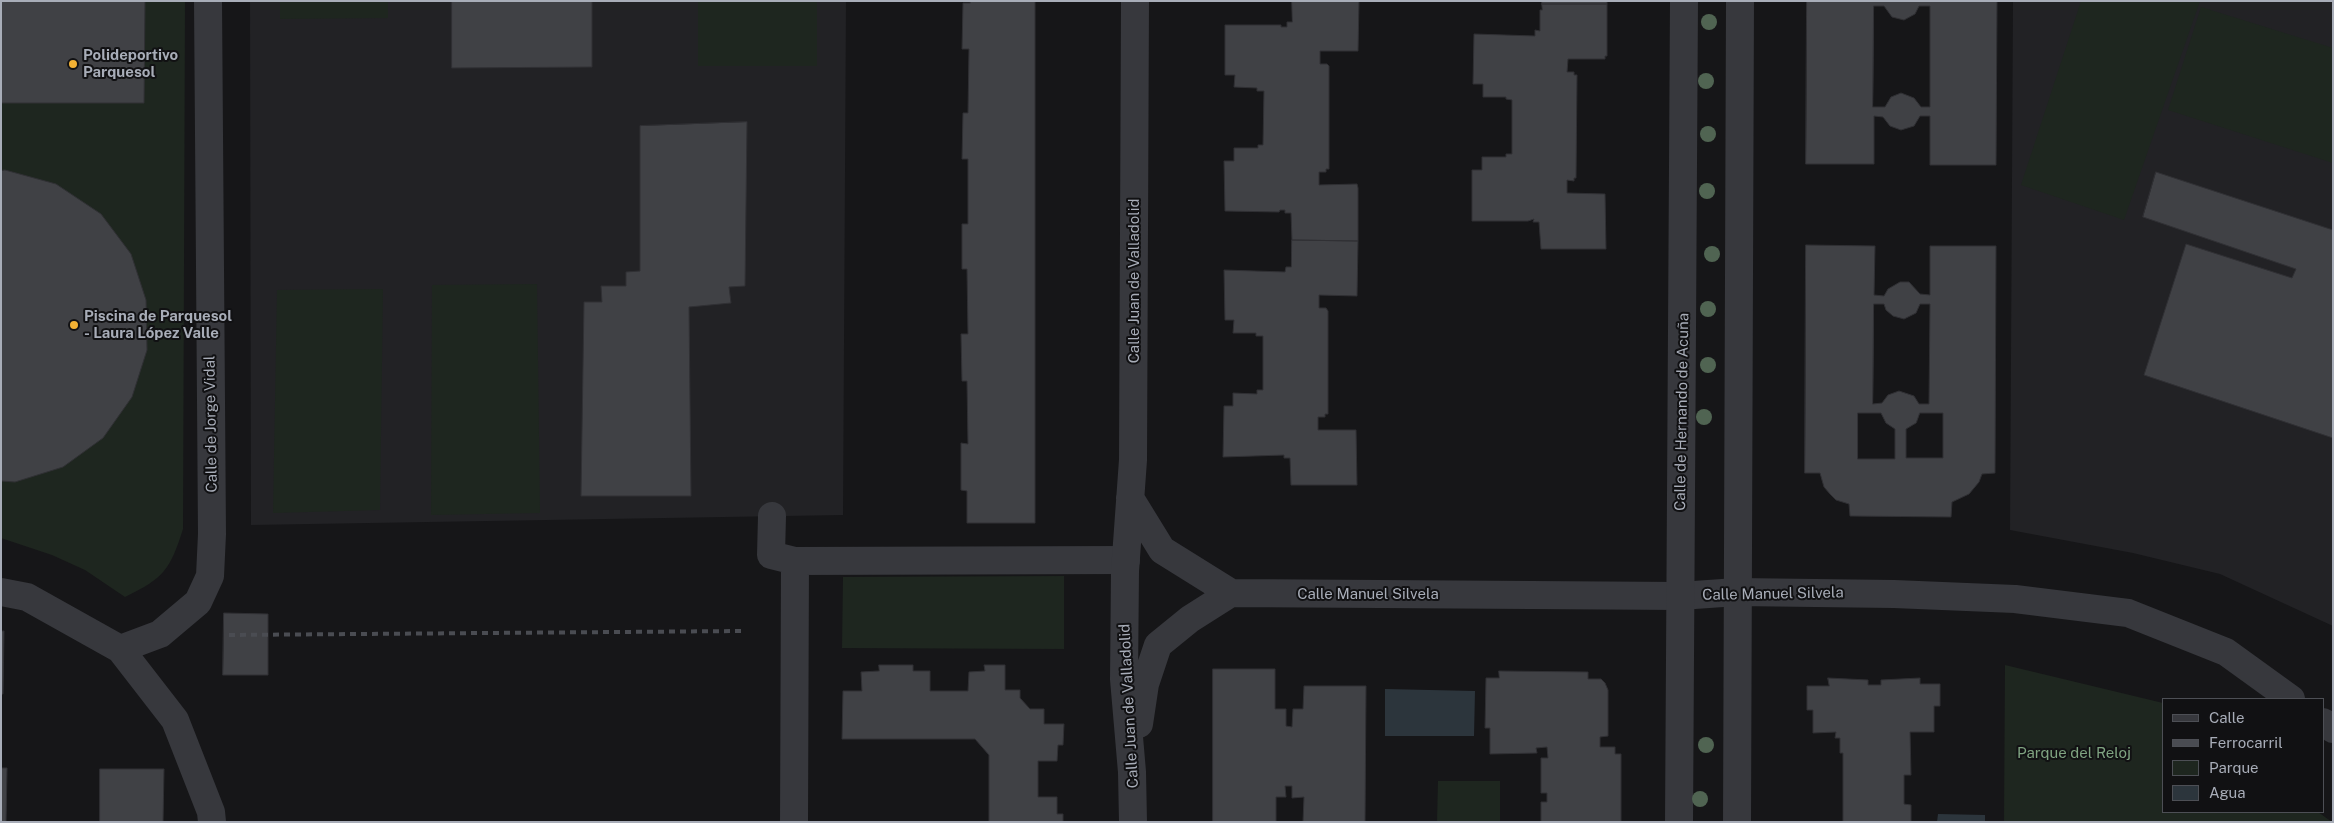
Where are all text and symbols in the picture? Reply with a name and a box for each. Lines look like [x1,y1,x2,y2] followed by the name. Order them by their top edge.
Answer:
[83,46,178,81] place label: Polideportivo Parquesol
[67,58,79,70] marker: Polideportivo Parquesol
[1125,199,1143,363] street label: Calle Juan de Valladolid
[84,307,232,342] place label: Piscina de Parquesol - Laura López Valle
[1671,313,1693,511] street label: Calle de Hernando de Acuña
[68,319,80,331] marker: Piscina de Parquesol - Laura López Valle
[201,355,221,493] street label: Calle de Jorge Vidal
[1702,584,1844,604] street label: Calle Manuel Silvela
[1297,585,1439,603] street label: Calle Manuel Silvela
[1116,623,1142,789] street label: Calle Juan de Valladolid
[2162,698,2324,813] legend
[2209,709,2245,726] text: Calle
[2209,734,2283,751] text: Ferrocarril
[2017,744,2131,762] park label: Parque del Reloj
[2209,759,2259,776] text: Parque
[2209,784,2246,801] text: Agua

